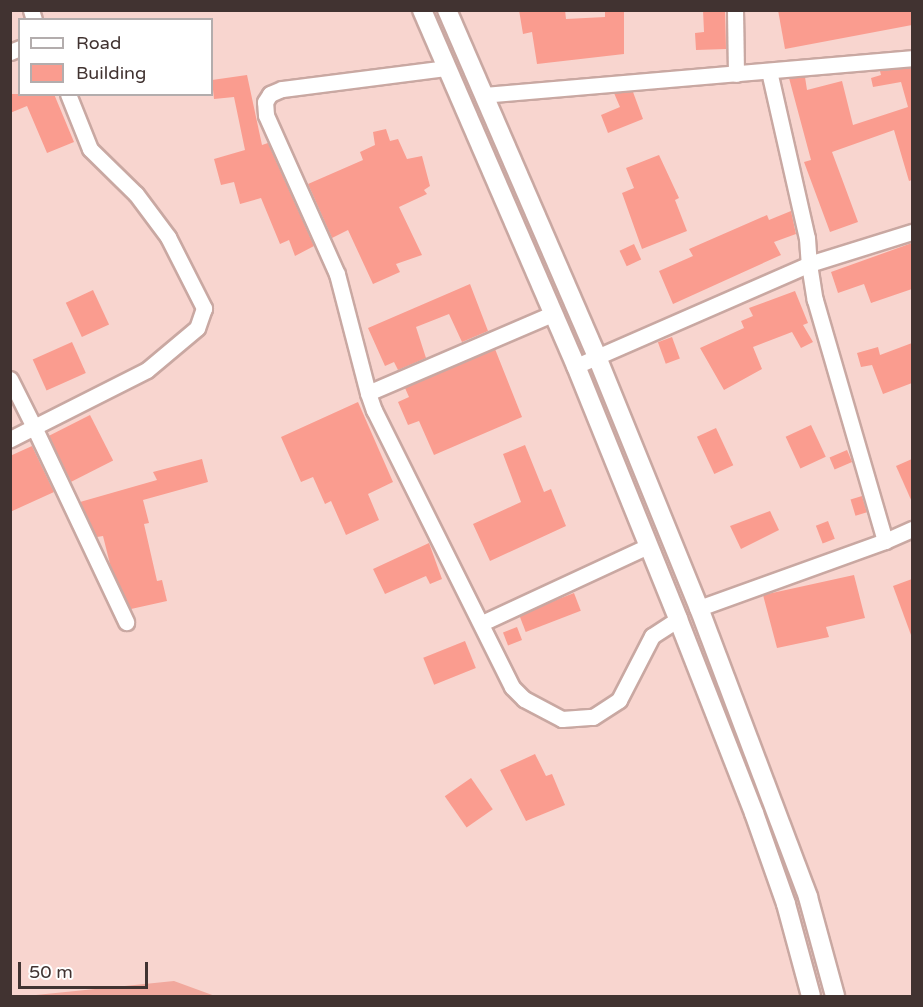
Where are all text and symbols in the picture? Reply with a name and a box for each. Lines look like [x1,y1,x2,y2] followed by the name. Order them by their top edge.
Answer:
[18,18,213,96] legend
[76,32,121,54] text: Road
[76,62,146,84] text: Building
[21,950,152,988] scale bar
[29,961,73,983] text: 50 m

